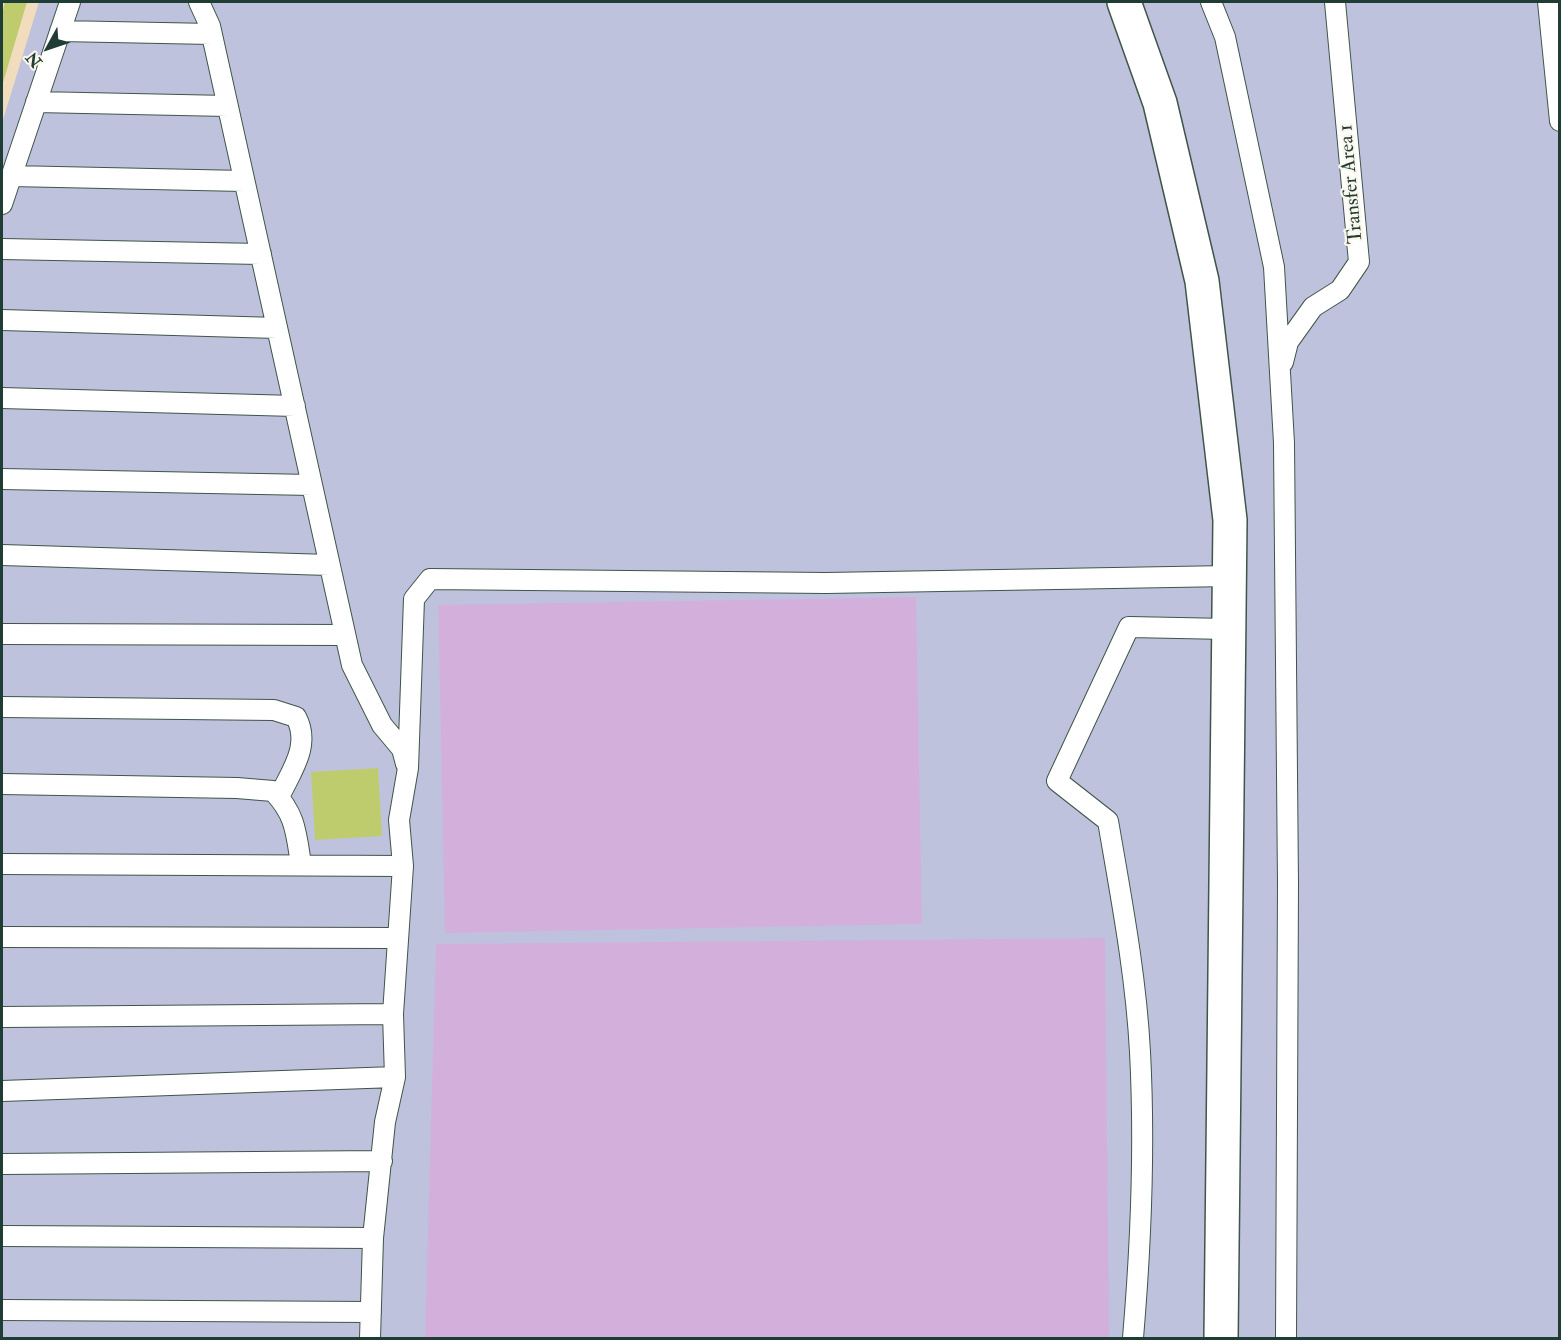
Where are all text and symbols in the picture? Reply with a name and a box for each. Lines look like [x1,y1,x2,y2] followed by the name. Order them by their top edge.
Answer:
[18,18,78,78] north arrow
[22,48,46,71] text: N
[1335,123,1369,245] street label: Transfer Area 1

